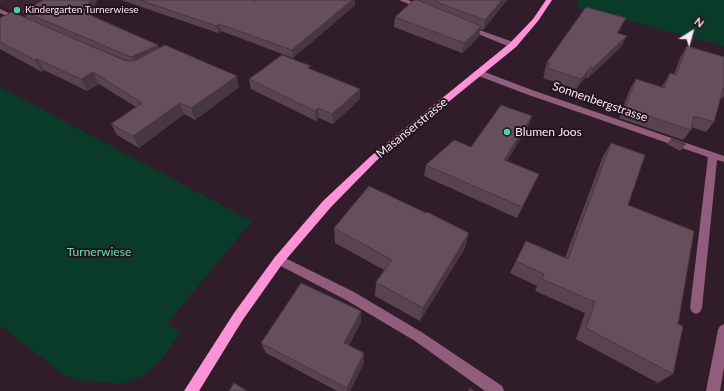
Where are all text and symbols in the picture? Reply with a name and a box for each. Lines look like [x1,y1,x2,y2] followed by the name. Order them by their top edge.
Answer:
[25,4,139,16] place label: Kindergarten Turnerwiese
[12,5,22,15] marker: Kindergarten Turnerwiese
[672,12,712,52] north arrow
[692,14,707,30] text: N
[551,79,649,125] street label: Sonnenbergstrasse
[374,95,450,161] street label: Masanserstrasse
[515,125,582,139] place label: Blumen Joos
[502,127,512,137] marker: Blumen Joos
[67,245,131,259] park label: Turnerwiese

